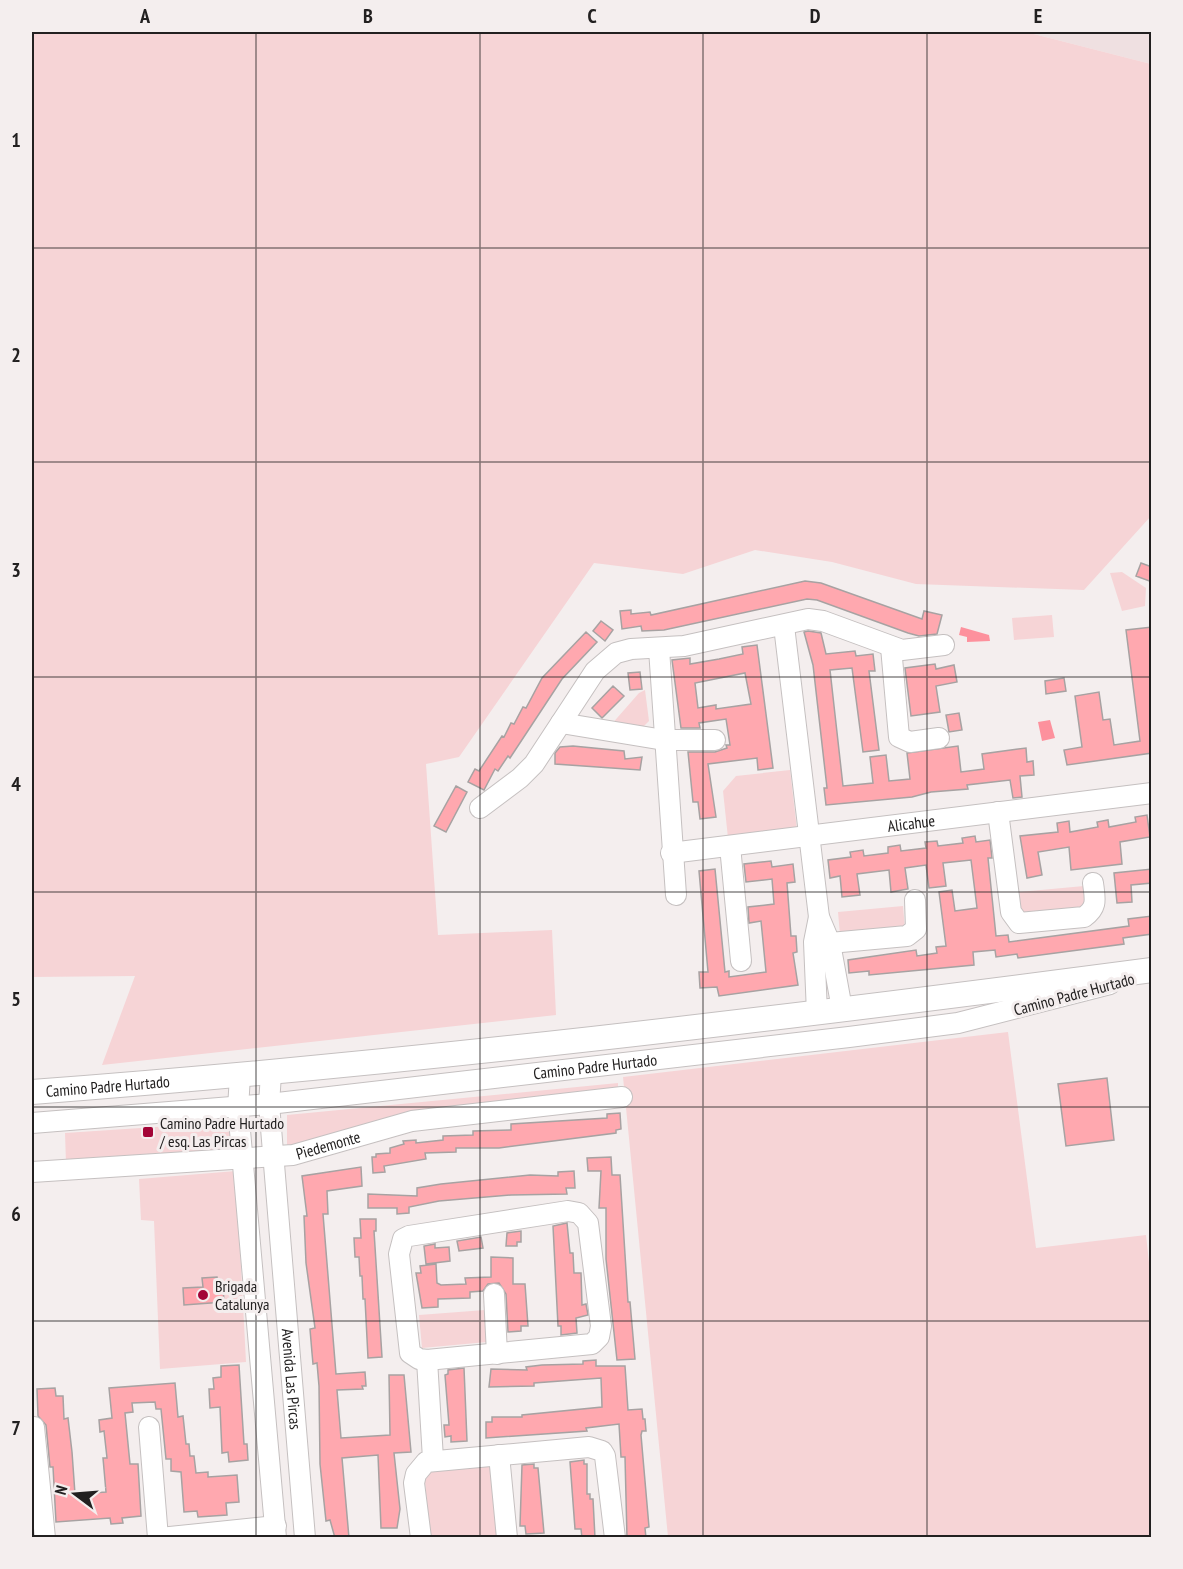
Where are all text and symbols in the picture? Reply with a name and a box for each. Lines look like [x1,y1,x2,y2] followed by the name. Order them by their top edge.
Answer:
[139,3,151,29] text: A
[363,3,373,29] text: B
[587,3,597,29] text: C
[810,3,821,29] text: D
[1034,3,1042,29] text: E
[11,127,21,153] text: 1
[11,342,21,368] text: 2
[11,557,21,583] text: 3
[11,771,21,797] text: 4
[886,810,936,836] street label: Alicahue
[1011,968,1137,1020] street label: Camino Padre Hurtado
[11,986,21,1012] text: 5
[532,1049,658,1083] street label: Camino Padre Hurtado
[45,1071,171,1101] street label: Camino Padre Hurtado
[159,1113,284,1151] place label: Camino Padre Hurtado / esq. Las Pircas
[141,1125,155,1139] marker: Camino Padre Hurtado / esq. Las Pircas
[294,1126,363,1164] street label: Piedemonte
[11,1201,21,1227] text: 6
[215,1276,269,1314] place label: Brigada Catalunya
[196,1288,210,1302] marker: Brigada Catalunya
[278,1328,306,1430] street label: Avenida Las Pircas
[11,1415,21,1441] text: 7
[45,1464,105,1524] north arrow
[50,1483,71,1497] text: N

